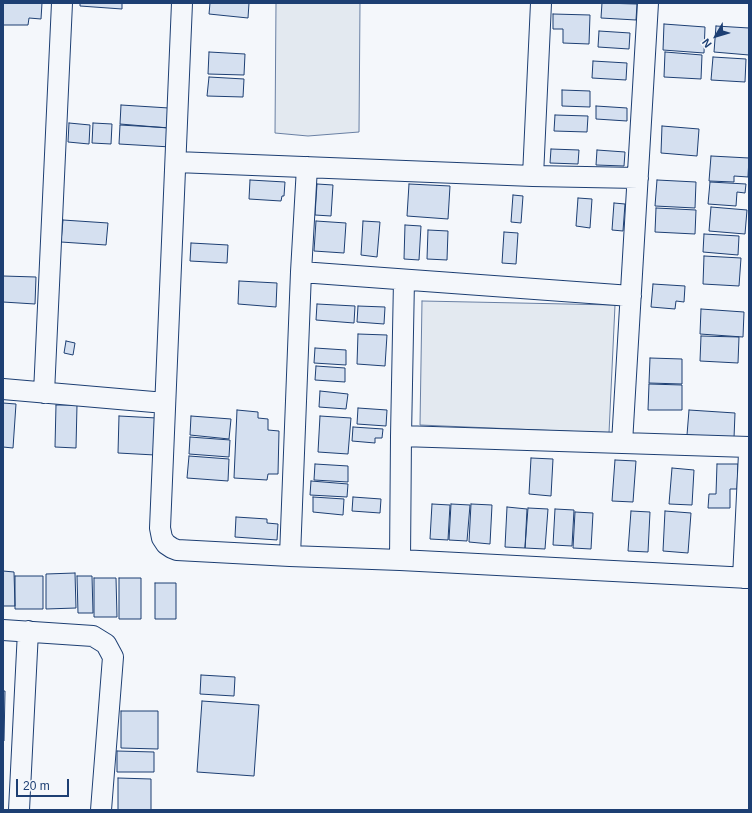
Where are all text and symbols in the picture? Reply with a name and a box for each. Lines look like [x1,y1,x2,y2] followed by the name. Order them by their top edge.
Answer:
[696,16,736,56] north arrow
[699,37,714,50] text: N
[18,771,71,797] scale bar
[23,779,50,793] text: 20 m

